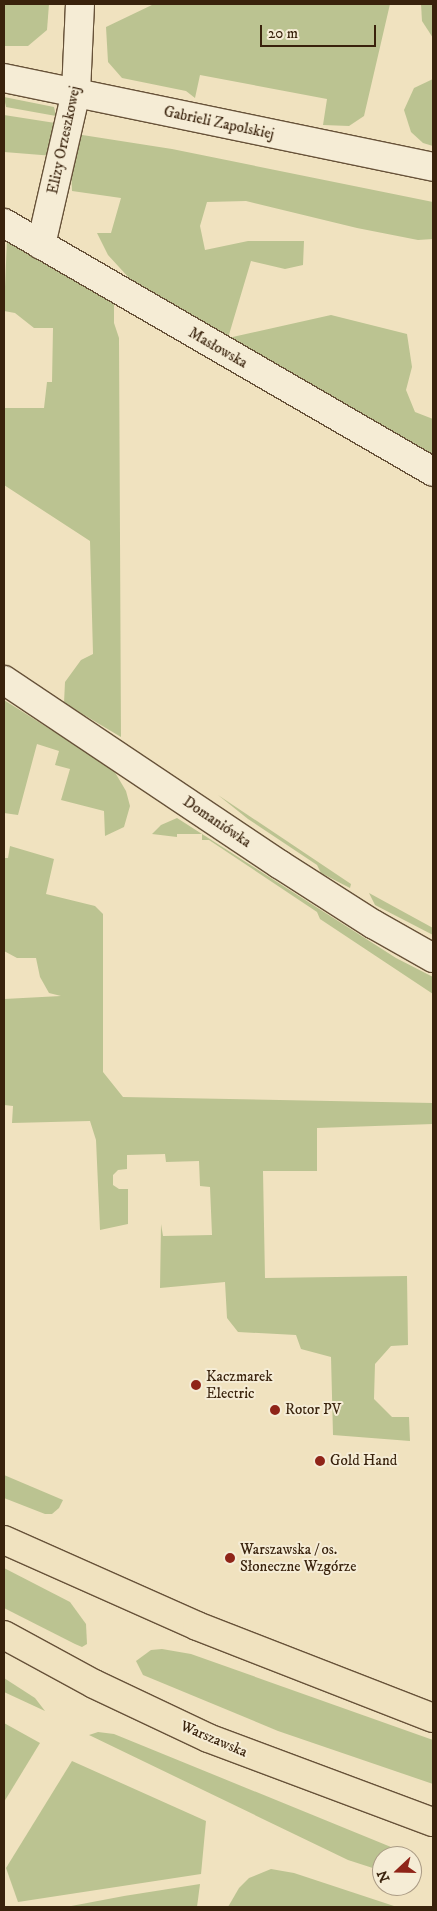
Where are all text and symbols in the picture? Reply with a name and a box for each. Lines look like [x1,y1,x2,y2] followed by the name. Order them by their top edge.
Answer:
[262,15,378,47] scale bar
[268,24,298,43] text: 20 m
[44,84,84,196] street label: Elizy Orzeszkowej
[162,103,276,143] street label: Gabrieli Zapolskiej
[185,324,251,372] street label: Masłowska
[180,793,254,851] street label: Domaniówka
[206,1367,273,1402] place label: Kaczmarek Electric
[190,1379,202,1391] marker: Kaczmarek Electric
[285,1401,341,1419] place label: Rotor PV
[269,1404,281,1416] marker: Rotor PV
[330,1452,397,1470] place label: Gold Hand
[314,1455,326,1467] marker: Gold Hand
[240,1540,356,1575] place label: Warszawska / os. Słoneczne Wzgórze
[224,1552,236,1564] marker: Warszawska / os. Słoneczne Wzgórze
[178,1717,250,1761] street label: Warszawska
[372,1846,422,1896] north arrow
[373,1867,394,1885] text: N

